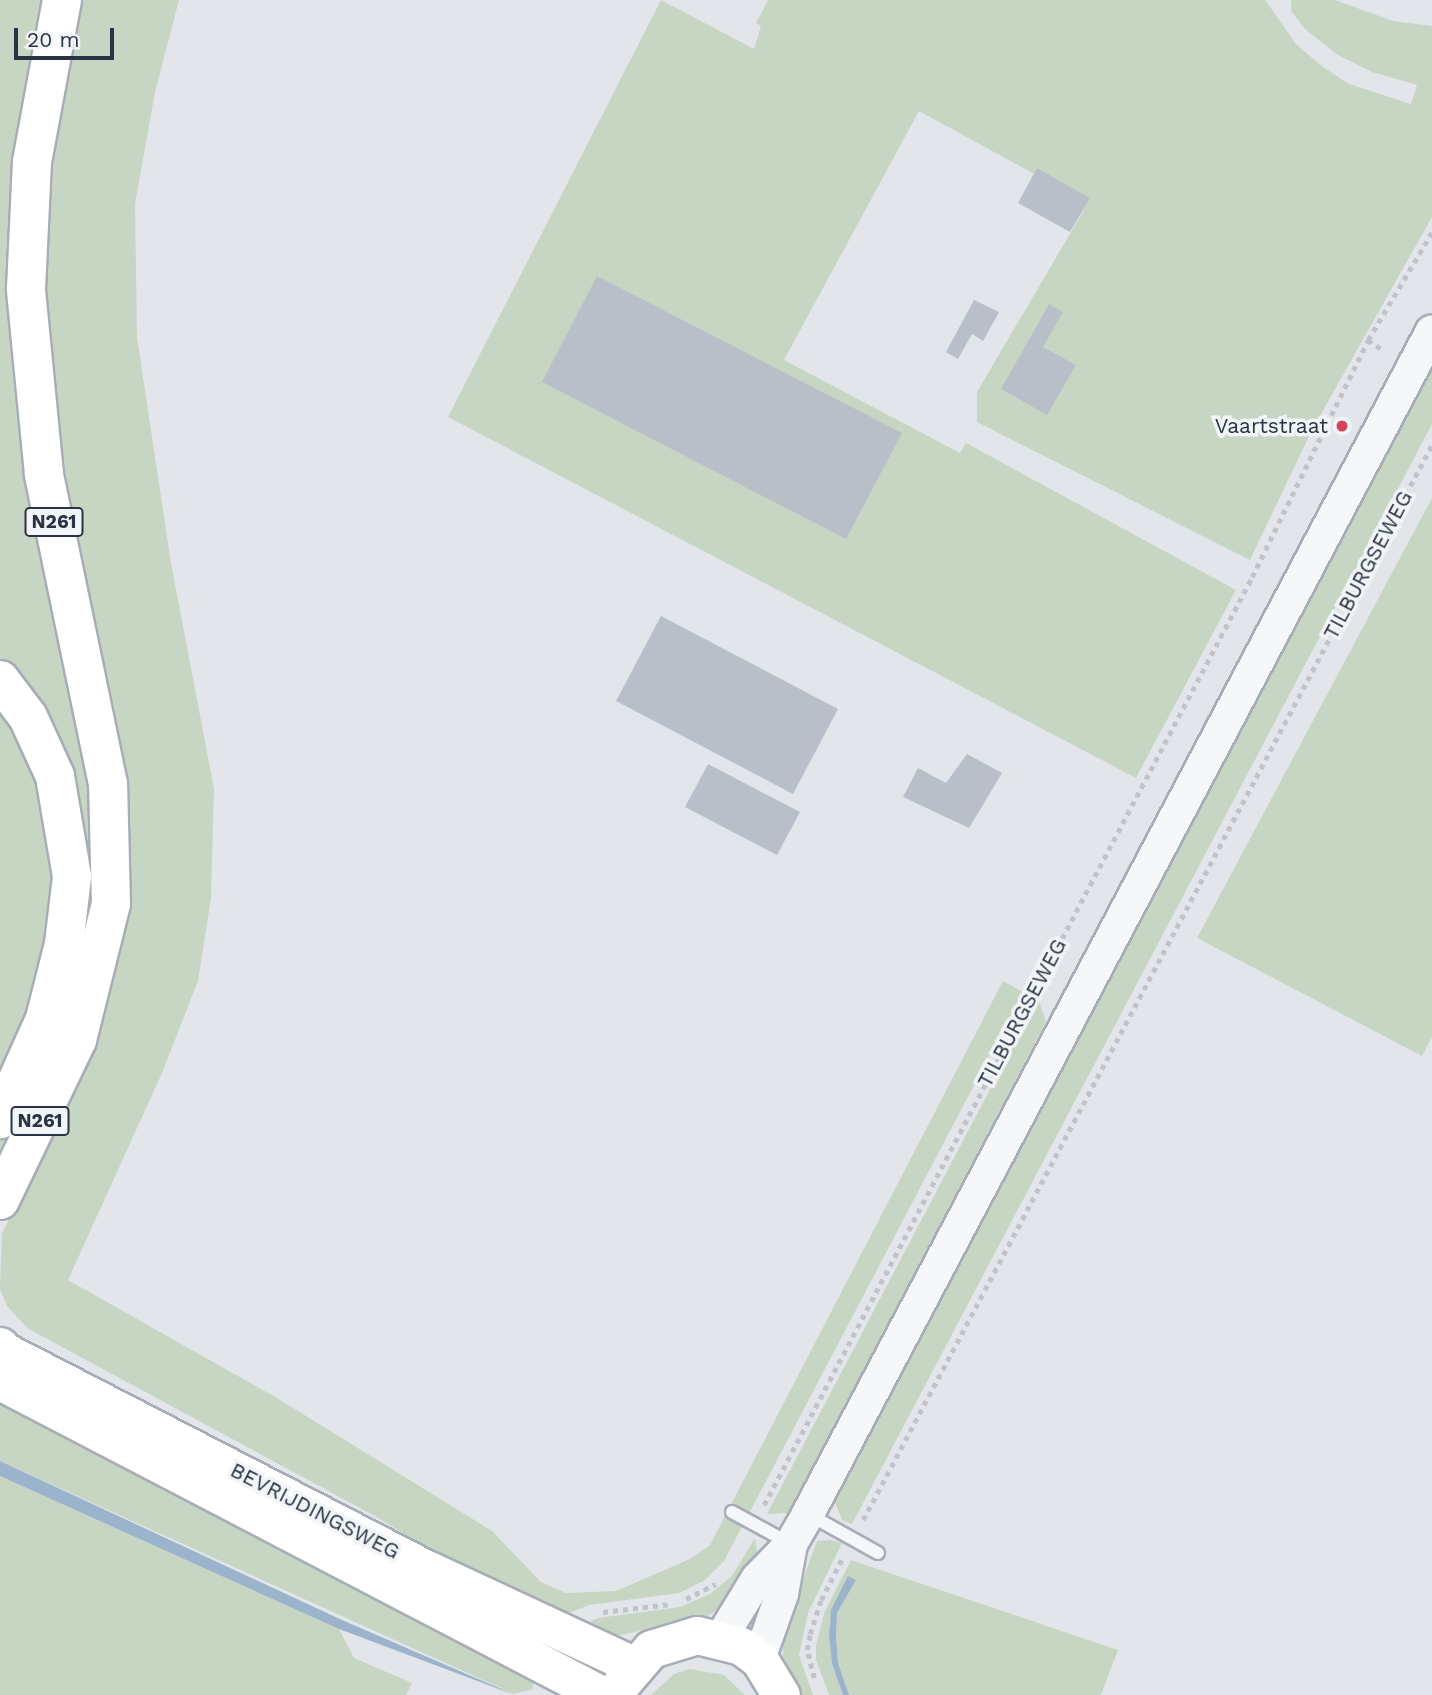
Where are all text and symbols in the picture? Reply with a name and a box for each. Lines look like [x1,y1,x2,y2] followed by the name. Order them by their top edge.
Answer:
[18,14,117,58] scale bar
[27,27,79,52] text: 20 m
[1215,413,1328,439] place label: Vaartstraat
[1334,418,1350,434] marker: Vaartstraat
[1318,487,1418,643] street label: TILBURGSEWEG
[24,506,84,538] road number: N261
[972,935,1072,1091] street label: TILBURGSEWEG
[10,1106,70,1136] road number: N261
[226,1457,404,1565] street label: BEVRIJDINGSWEG

